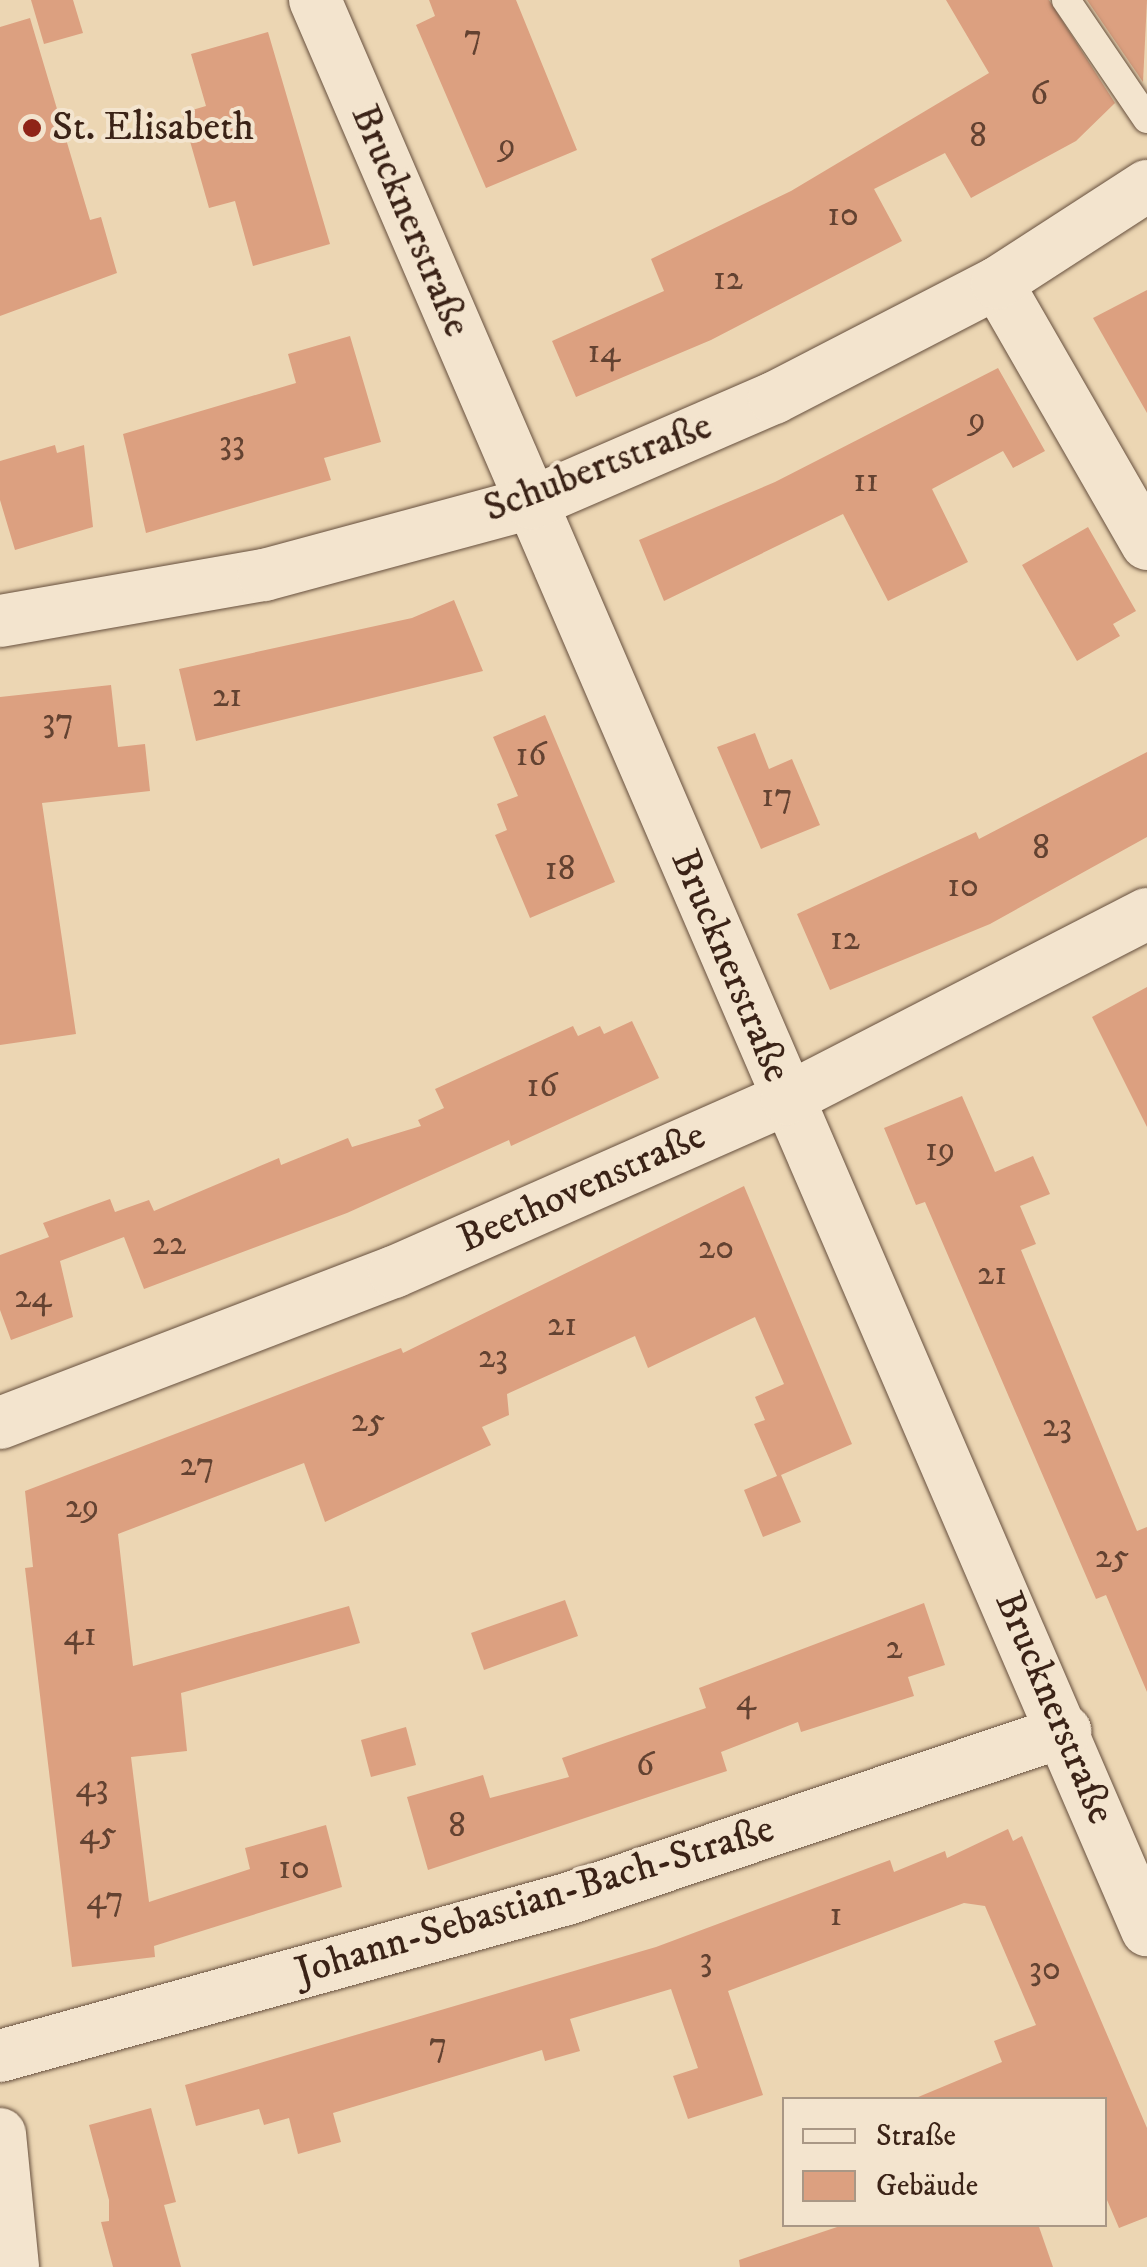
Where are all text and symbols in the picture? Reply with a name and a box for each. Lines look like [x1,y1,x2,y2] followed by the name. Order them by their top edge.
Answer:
[464,16,482,58] house number: 7
[1030,73,1048,115] house number: 6
[340,98,480,344] street label: Brucknerstraße
[52,104,254,152] place label: St. Elisabeth
[969,115,987,157] house number: 8
[21,117,43,139] marker: St. Elisabeth
[498,125,516,167] house number: 9
[827,194,859,236] house number: 10
[713,258,743,300] house number: 12
[587,331,621,373] house number: 14
[968,399,986,441] house number: 9
[477,403,719,533] street label: Schubertstraße
[219,422,245,464] house number: 33
[853,460,879,502] house number: 11
[212,675,242,717] house number: 21
[42,700,74,742] house number: 37
[516,734,546,776] house number: 16
[761,775,793,817] house number: 17
[1032,827,1050,869] house number: 8
[660,843,800,1089] street label: Brucknerstraße
[545,848,575,890] house number: 18
[947,865,979,907] house number: 10
[830,918,860,960] house number: 12
[527,1065,557,1107] house number: 16
[451,1112,713,1264] street label: Beethovenstraße
[925,1129,955,1171] house number: 19
[152,1223,186,1265] house number: 22
[698,1227,734,1269] house number: 20
[977,1253,1007,1295] house number: 21
[14,1276,52,1318] house number: 24
[547,1304,577,1346] house number: 21
[478,1336,508,1378] house number: 23
[351,1400,385,1442] house number: 25
[1042,1405,1072,1447] house number: 23
[180,1444,214,1486] house number: 27
[65,1486,99,1528] house number: 29
[1095,1536,1129,1578] house number: 25
[984,1585,1124,1831] street label: Brucknerstraße
[63,1614,97,1656] house number: 41
[885,1627,903,1669] house number: 2
[736,1679,756,1721] house number: 4
[636,1744,654,1786] house number: 6
[75,1766,109,1808] house number: 43
[290,1805,780,1997] street label: Johann-Sebastian-Bach-Straße
[448,1805,466,1847] house number: 8
[79,1813,117,1855] house number: 45
[278,1847,310,1889] house number: 10
[86,1878,124,1920] house number: 47
[830,1894,842,1936] house number: 1
[699,1939,713,1981] house number: 3
[1029,1948,1061,1990] house number: 30
[429,2024,447,2066] house number: 7
[782,2097,1107,2227] legend
[876,2118,956,2155] text: Straße
[876,2168,978,2205] text: Gebäude

